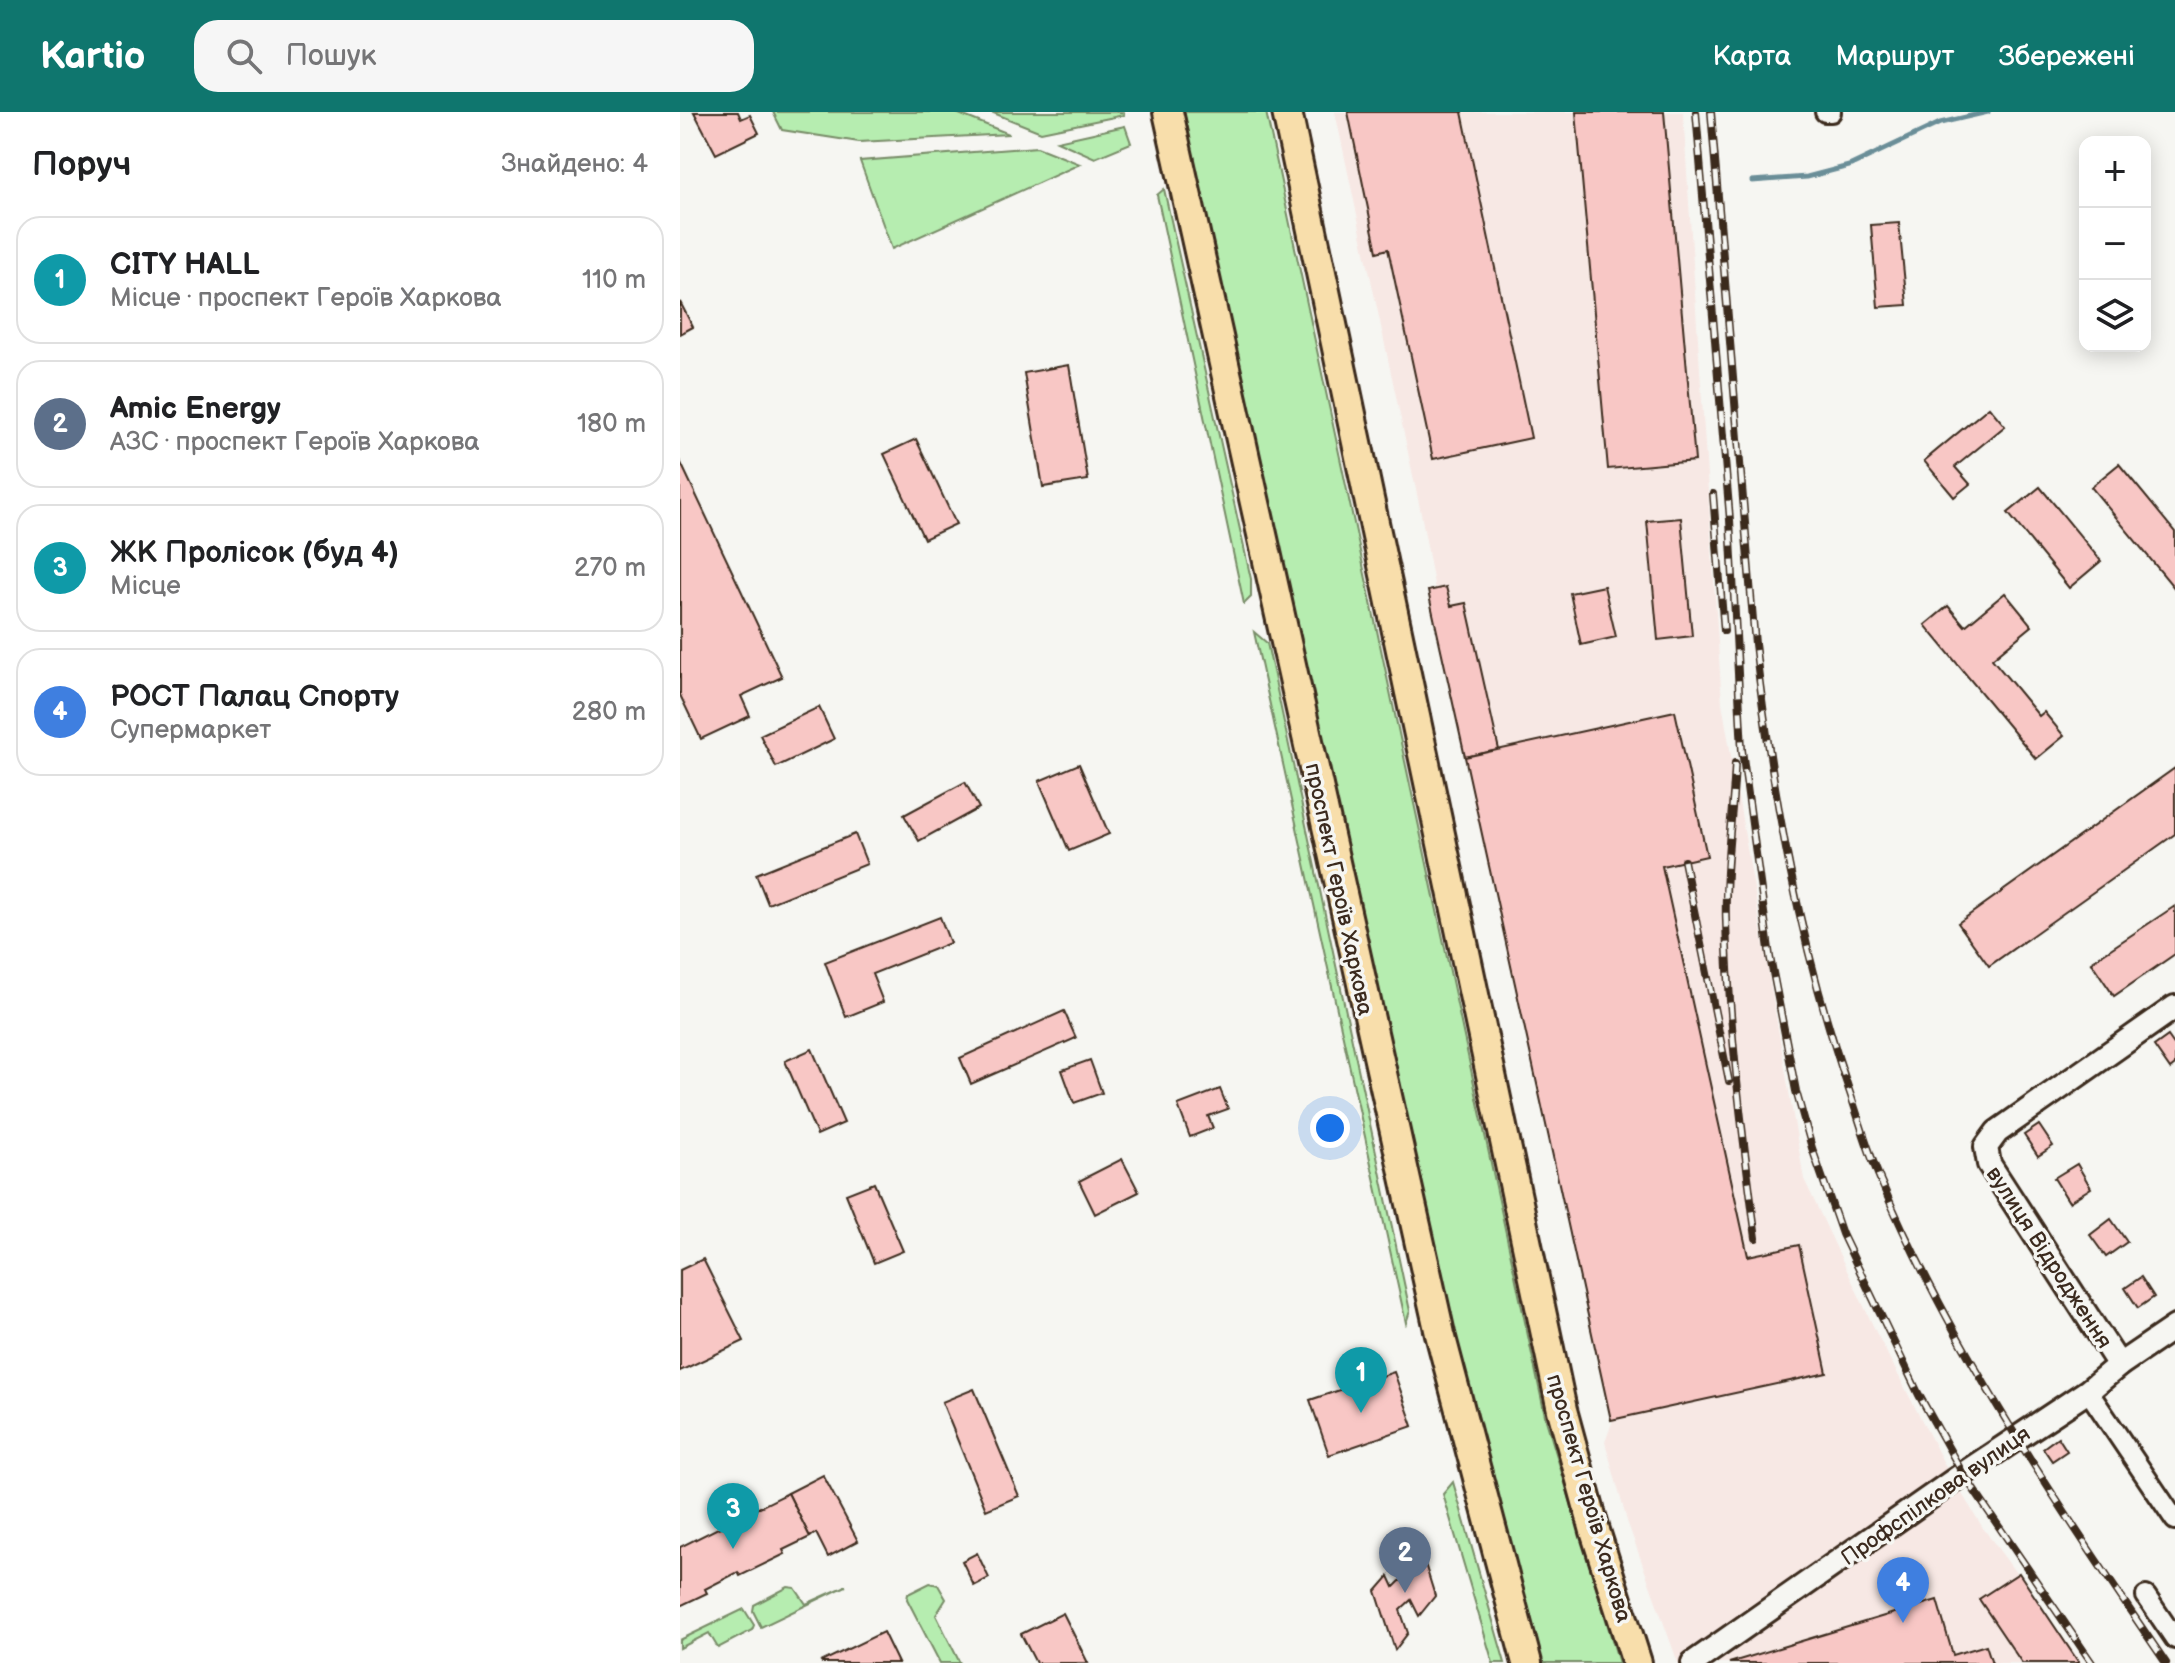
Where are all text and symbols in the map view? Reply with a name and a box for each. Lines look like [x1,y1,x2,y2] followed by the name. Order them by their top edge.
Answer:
[194,20,754,92] search box
[40,34,146,79] text: Kartio
[222,34,266,78] icon: search
[286,38,377,74] text: Пошук
[1713,40,1791,73] text: Карта
[1835,40,1954,73] text: Маршрут
[1998,40,2135,73] text: Збережені
[2079,136,2151,352] map controls
[2079,136,2151,208] button: +
[32,144,131,185] text: Поруч
[501,149,648,180] text: Знайдено: 4
[2079,208,2151,280] button: −
[110,247,259,283] text: CITY HALL
[55,265,65,296] text: 1
[582,265,646,296] text: 110 m
[2079,280,2151,352] button: layers
[110,283,502,314] text: Місце · проспект Героїв Харкова
[110,391,281,427] text: Amic Energy
[52,409,68,440] text: 2
[577,409,646,440] text: 180 m
[110,427,480,458] text: АЗС · проспект Героїв Харкова
[110,535,399,571] text: ЖК Пролісок (буд 4)
[52,553,68,584] text: 3
[574,553,646,584] text: 270 m
[110,571,181,602] text: Місце
[110,679,399,715] text: РОСТ Палац Спорту
[52,697,68,728] text: 4
[572,697,646,728] text: 280 m
[110,715,271,746] text: Супермаркет
[1299,761,1378,1018] street label: проспект Героїв Харкова
[1310,1108,1350,1148] your location
[1980,1162,2118,1354] street label: вулиця Відродження
[1335,1347,1387,1413] pin: 1
[1540,1371,1637,1626] street label: проспект Героїв Харкова
[1836,1421,2036,1572] street label: Профспілкова вулиця
[707,1483,759,1549] pin: 3
[1379,1527,1431,1593] pin: 2
[1877,1557,1929,1623] pin: 4

